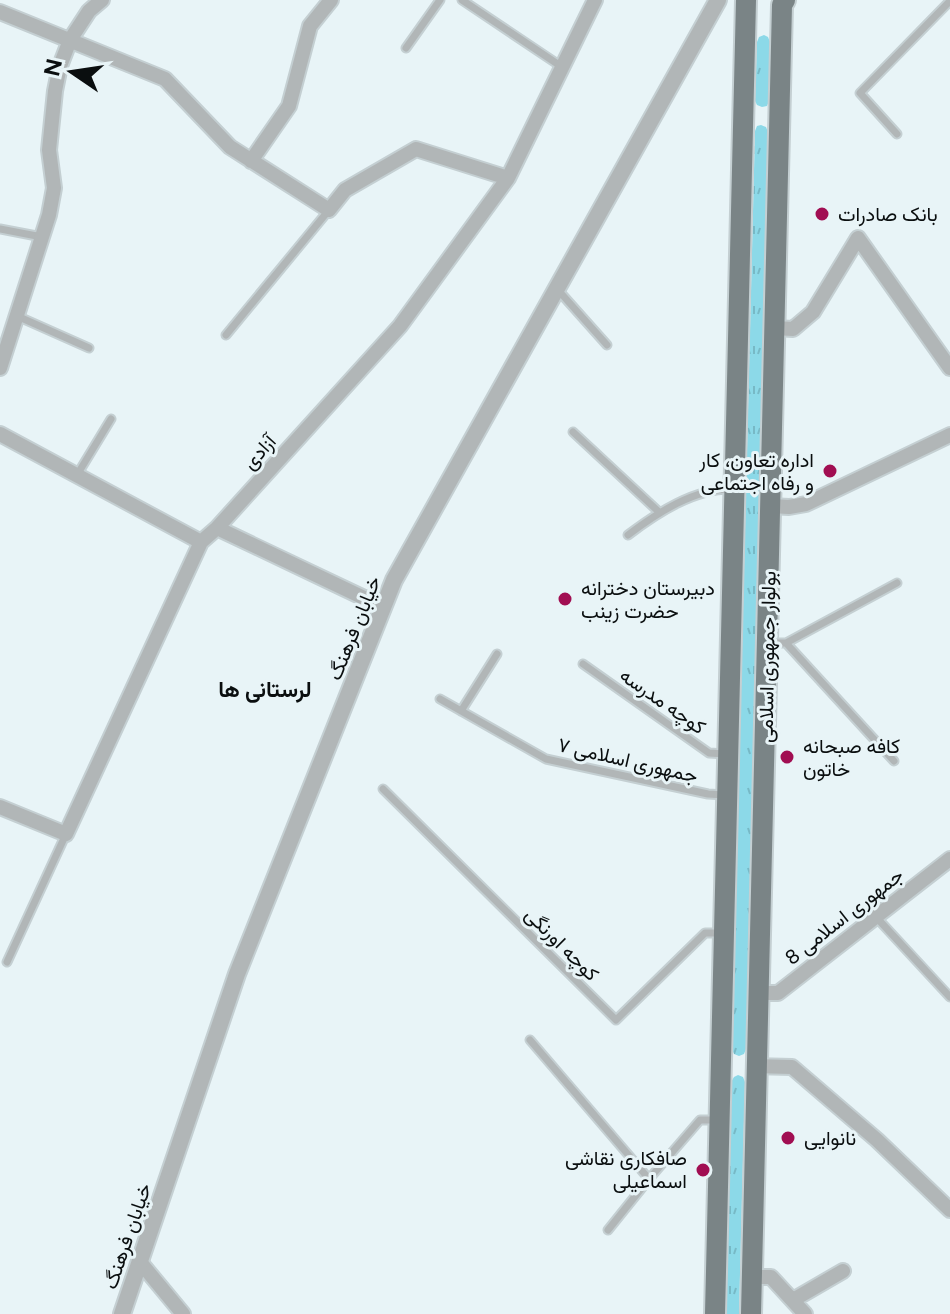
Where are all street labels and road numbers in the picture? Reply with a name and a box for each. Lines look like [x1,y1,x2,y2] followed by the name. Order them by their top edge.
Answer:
[237,429,282,475] street label: آزادی
[754,571,781,743] street label: بولوار جمهوری اسلامی
[322,572,387,684] street label: خیابان فرهنگ
[614,663,711,741] street label: کوچه مدرسه
[555,732,700,789] street label: جمهوری اسلامی ۷
[780,862,908,970] street label: جمهوری اسلامی 8
[519,902,604,987] street label: کوچه اورنگی
[98,1180,157,1292] street label: خیابان فرهنگ

